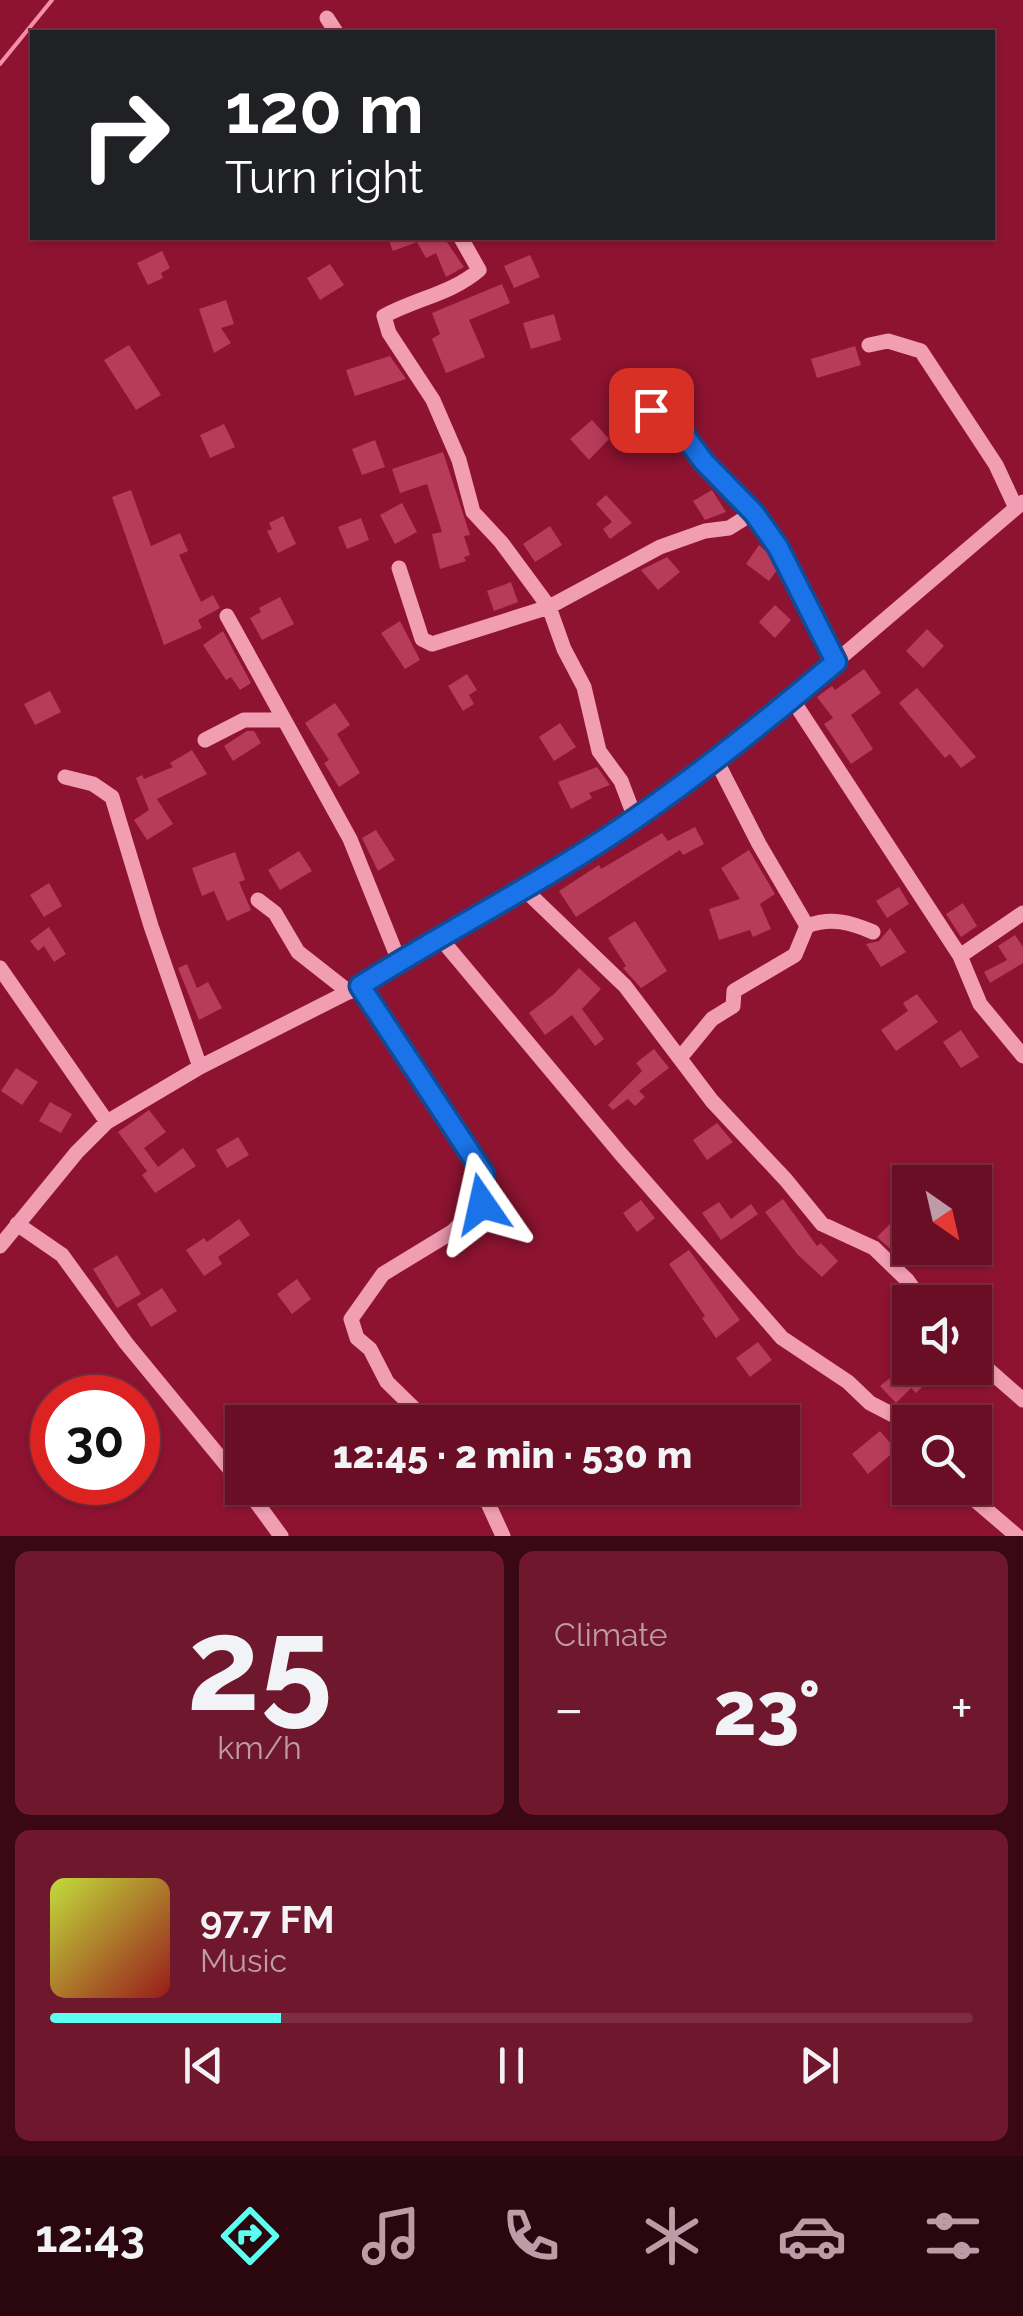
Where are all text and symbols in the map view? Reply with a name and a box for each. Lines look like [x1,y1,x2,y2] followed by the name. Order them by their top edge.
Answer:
[225,67,424,149] text: 120 m
[60,70,190,200] icon: right
[225,151,423,204] text: Turn right
[609,368,694,453] pin
[624,383,679,438] icon: arrive
[430,1152,534,1256] position arrow
[892,1165,992,1265] north arrow
[892,1165,992,1505] map controls
[892,1285,992,1385] button: sound
[30,1375,160,1505] speed limit sign: 30
[892,1405,992,1505] button: search
[333,1432,692,1477] text: 12:45 · 2 min · 530 m
[187,1588,332,1740] text: 25
[554,1616,668,1653] text: Climate
[713,1664,820,1753] text: 23°
[554,1676,584,1741] text: −
[950,1676,973,1741] text: +
[217,1729,302,1766] text: km/h
[200,1897,335,1942] text: 97.7 FM
[200,1942,287,1979] text: Music
[176,2038,231,2093] icon: previous
[484,2038,539,2093] icon: pause
[792,2038,847,2093] icon: next
[215,2201,285,2271] icon: directions
[356,2201,426,2271] icon: music
[496,2201,566,2271] icon: phone
[637,2201,707,2271] icon: climate
[777,2201,847,2271] icon: car
[918,2201,988,2271] icon: filters
[35,2210,145,2263] text: 12:43

